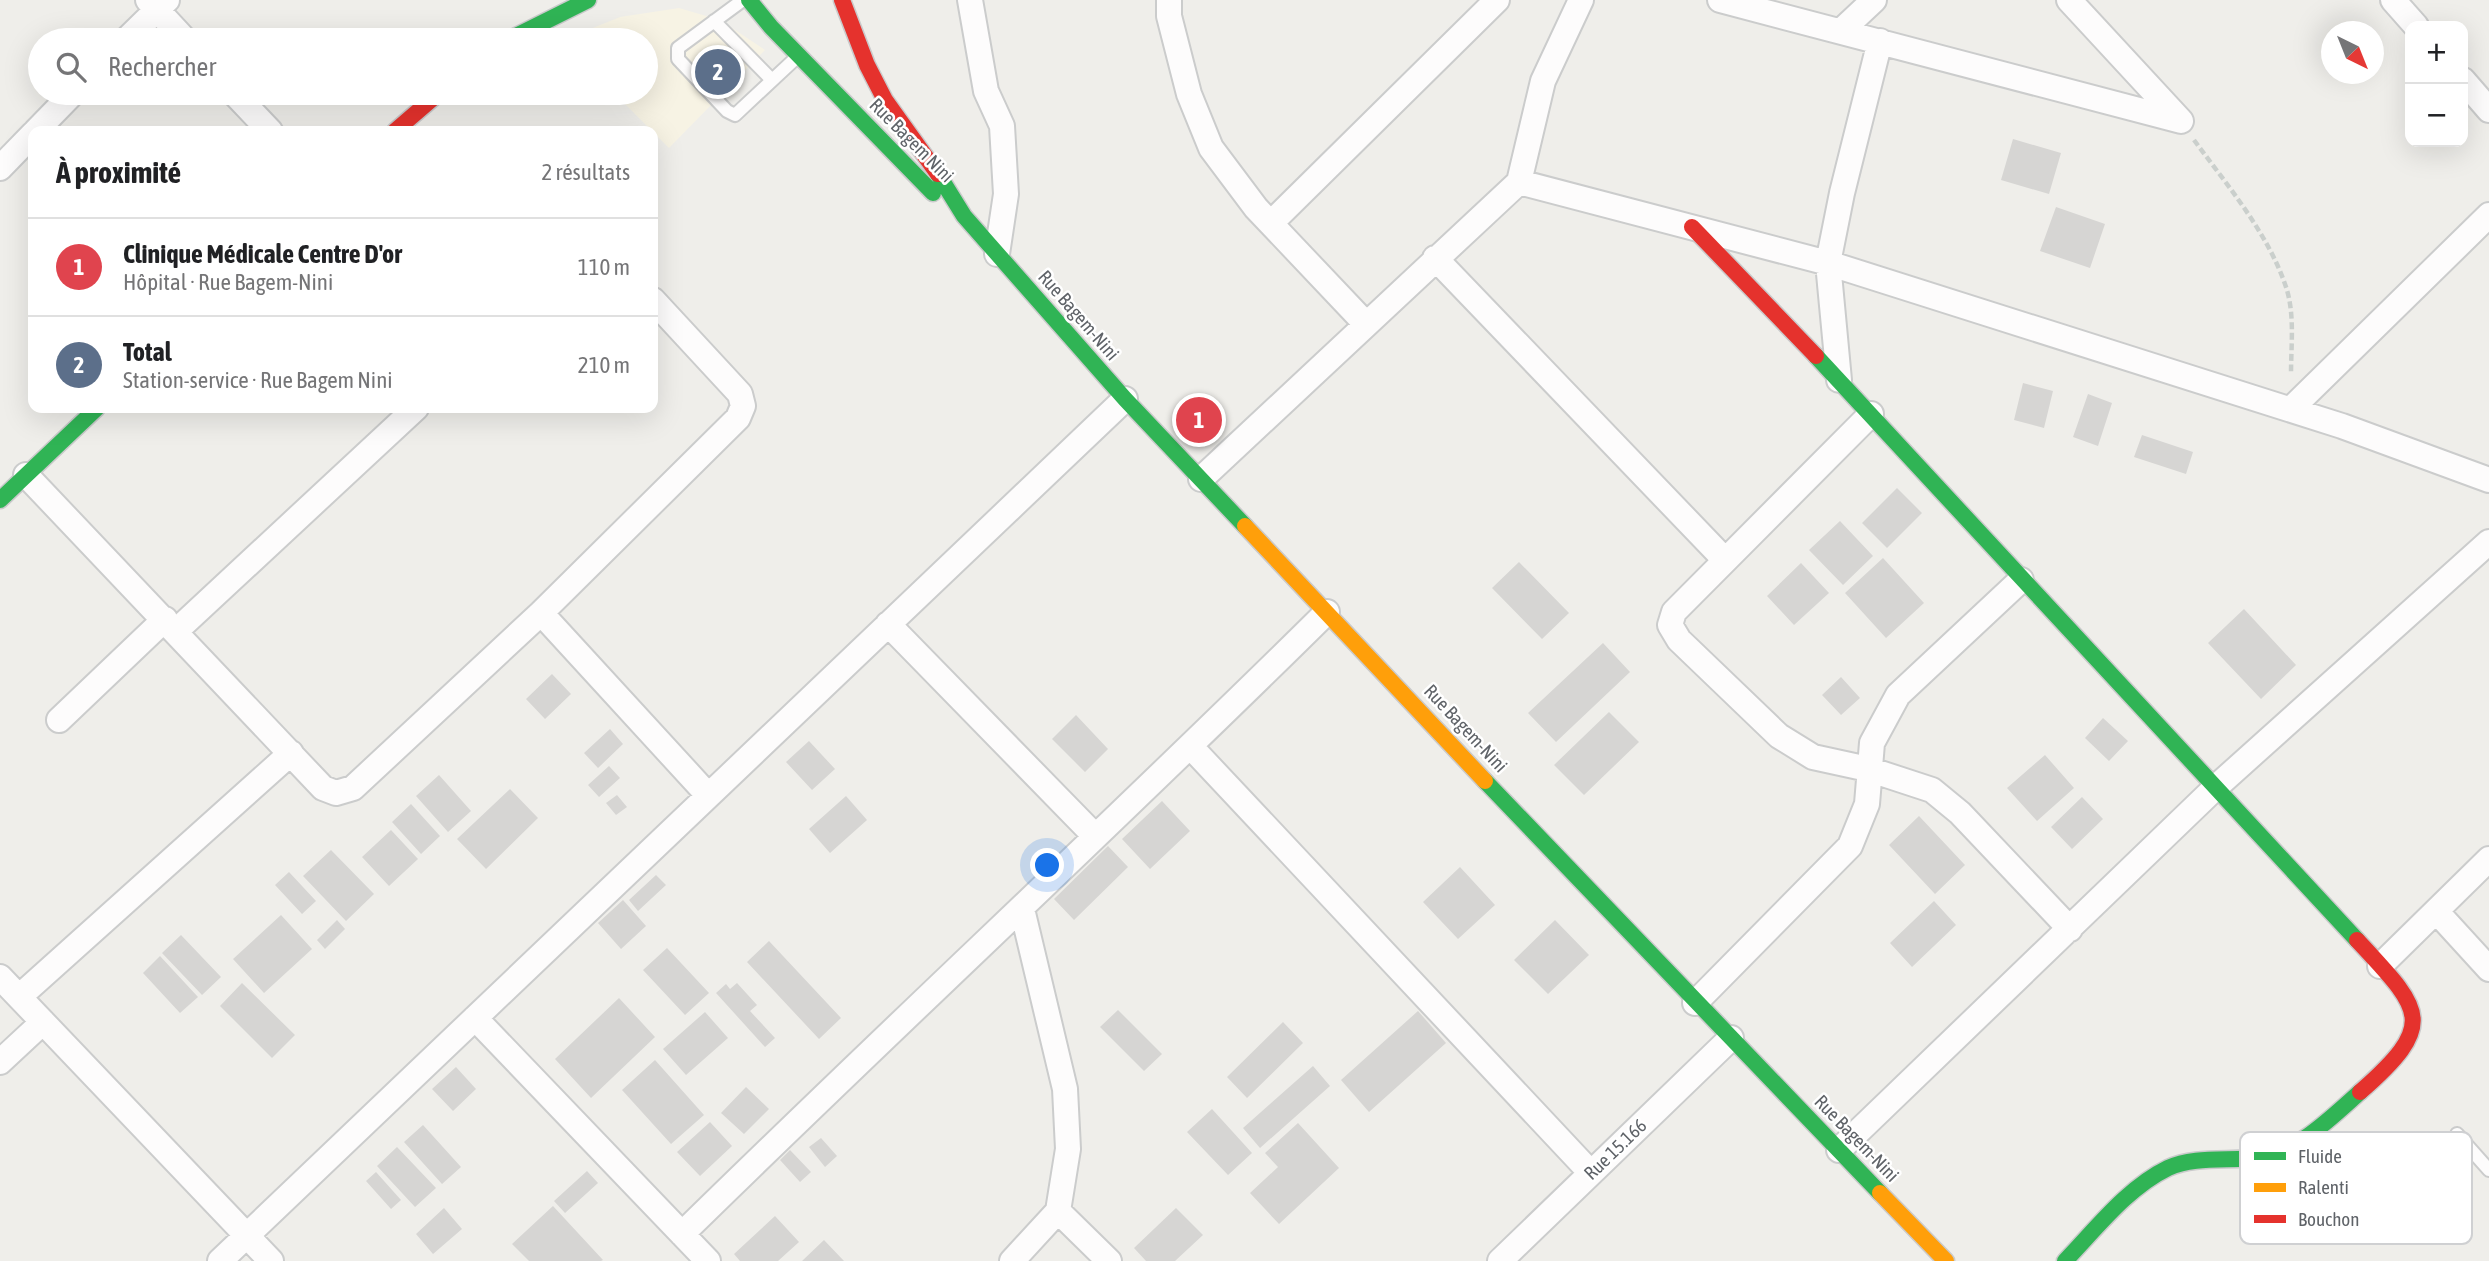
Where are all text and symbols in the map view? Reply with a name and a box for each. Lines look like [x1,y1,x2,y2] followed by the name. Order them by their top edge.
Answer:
[2321,21,2384,84] north arrow
[2405,21,2468,147] map controls
[2405,21,2468,84] button: +
[28,28,658,105] search box
[695,46,741,98] pin: 2
[52,48,90,86] icon: search
[108,52,216,82] text: Rechercher
[2405,84,2468,147] button: −
[865,93,959,187] street label: Rue Bagem Nini
[56,155,181,189] text: À proximité
[541,159,630,185] text: 2 résultats
[123,239,402,269] text: Clinique Médicale Centre D'or
[74,254,84,280] text: 1
[578,254,630,280] text: 110 m
[1034,266,1124,364] street label: Rue Bagem-Nini
[123,269,333,295] text: Hôpital · Rue Bagem-Nini
[123,337,172,367] text: Total
[74,352,84,378] text: 2
[578,352,630,378] text: 210 m
[123,367,393,393] text: Station-service · Rue Bagem Nini
[1176,394,1222,446] pin: 1
[1420,680,1512,776] street label: Rue Bagem-Nini
[1030,848,1064,882] your location
[1810,1090,1904,1186] street label: Rue Bagem-Nini
[1579,1114,1651,1184] street label: Rue 15.166
[2240,1132,2472,1244] legend
[2298,1145,2342,1167] text: Fluide
[2298,1176,2349,1198] text: Ralenti
[2298,1208,2360,1230] text: Bouchon

